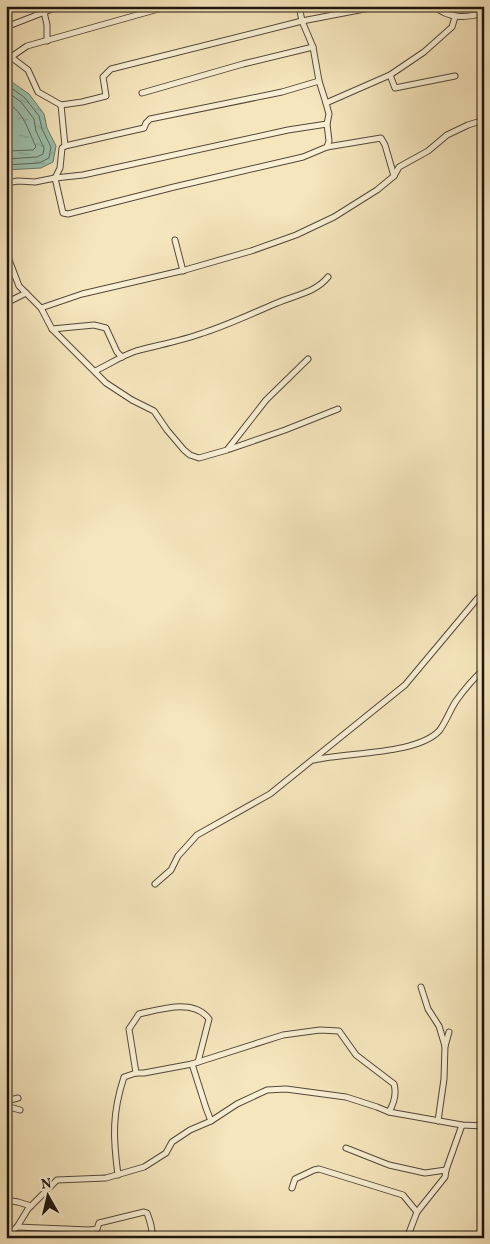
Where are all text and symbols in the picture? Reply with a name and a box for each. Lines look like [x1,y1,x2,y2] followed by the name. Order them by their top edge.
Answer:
[22,1172,72,1222] north arrow
[40,1174,53,1195] text: N

